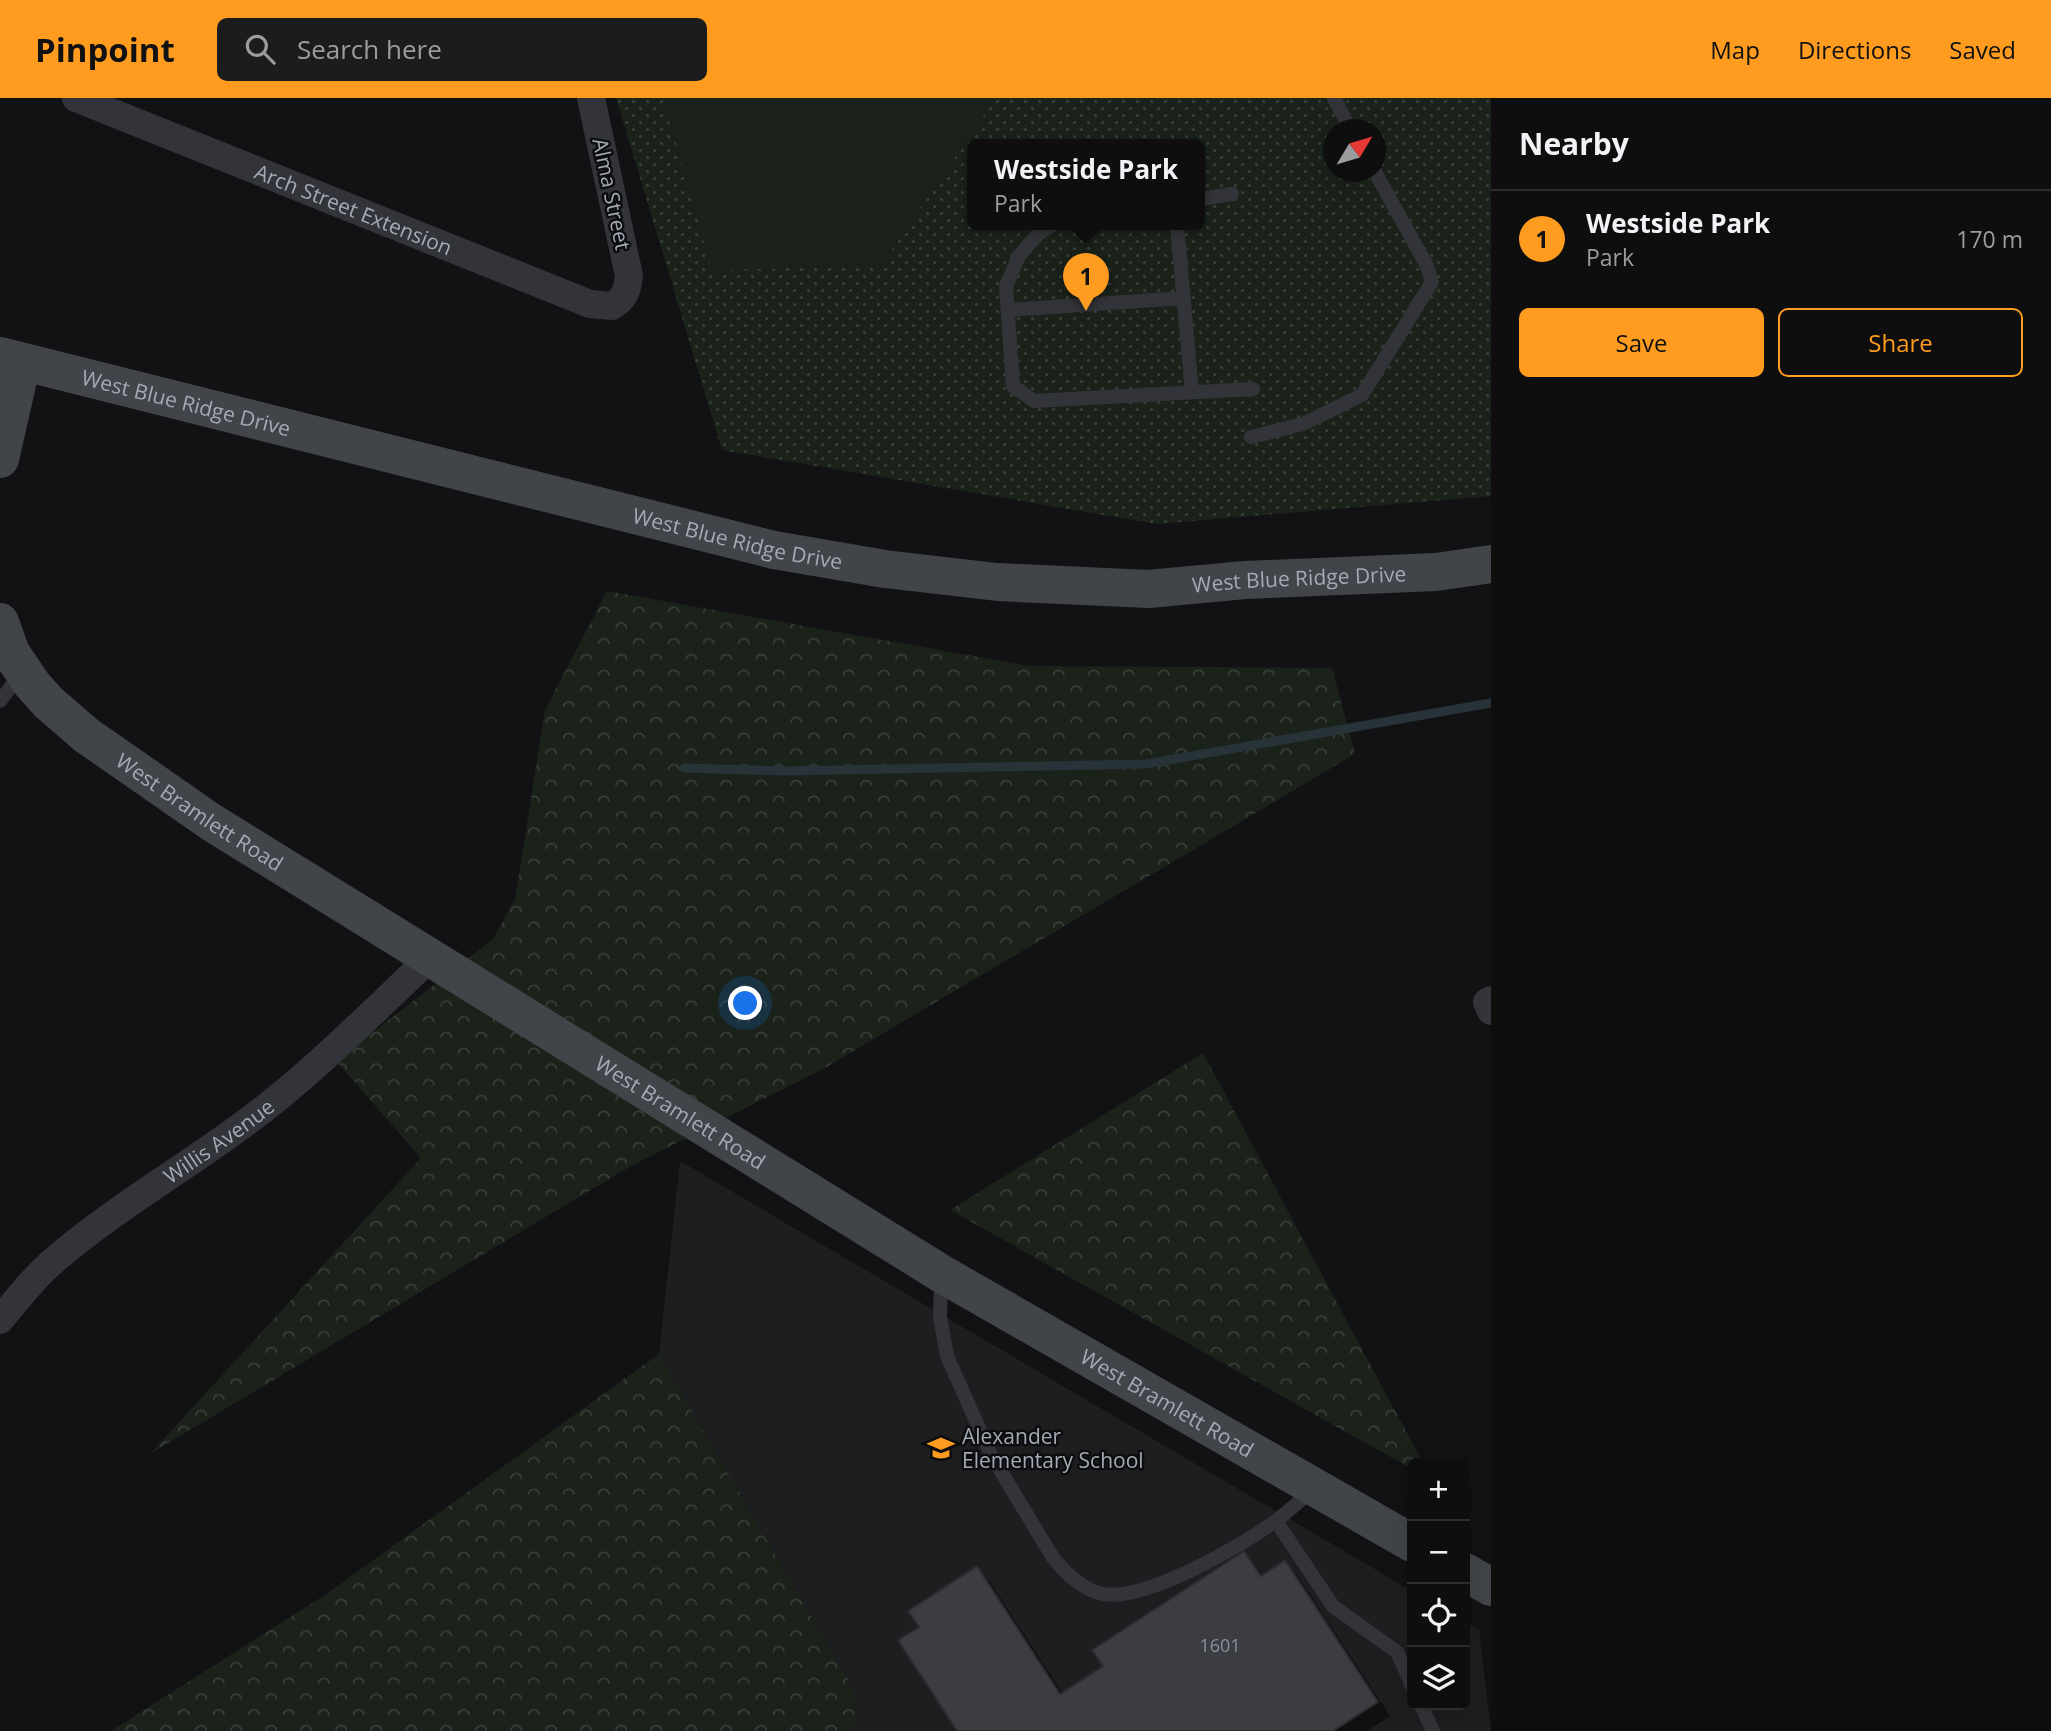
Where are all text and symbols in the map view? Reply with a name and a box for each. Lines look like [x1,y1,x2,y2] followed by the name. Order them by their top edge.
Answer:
[217,18,707,81] search box
[35,27,175,72] text: Pinpoint
[241,30,279,68] icon: search
[297,31,442,67] text: Search here
[1710,33,1760,66] text: Map
[1798,33,1911,66] text: Directions
[1949,33,2016,66] text: Saved
[1323,119,1386,182] north arrow
[1519,123,1629,164] text: Nearby
[586,135,638,253] street label: Alma Street
[967,139,1205,230] popup
[994,151,1178,187] text: Westside Park
[251,157,456,261] street label: Arch Street Extension
[994,187,1042,219] text: Park
[1586,205,1770,241] text: Westside Park
[1535,223,1549,255] text: 1
[1956,223,2023,255] text: 170 m
[1586,241,1634,273] text: Park
[1063,253,1109,311] pin: 1
[1519,308,1764,377] button: Save
[1778,308,2023,377] button: Share
[79,363,294,442] street label: West Blue Ridge Drive
[630,501,845,575] street label: West Blue Ridge Drive
[1191,559,1407,599] street label: West Blue Ridge Drive
[111,746,289,877] street label: West Bramlett Road
[728,986,762,1020] your location
[590,1049,771,1176] street label: West Bramlett Road
[158,1092,280,1190] street label: Willis Avenue
[1076,1342,1259,1464] street label: West Bramlett Road
[962,1422,1144,1474] place label: Alexander Elementary School
[926,1433,956,1463] school or university icon: Alexander Elementary School
[1407,1458,1470,1710] map controls
[1407,1458,1470,1521] button: +
[1407,1521,1470,1584] button: −
[1407,1584,1470,1647] button: locate
[1199,1633,1241,1657] house number: 1601
[1407,1647,1470,1710] button: layers

